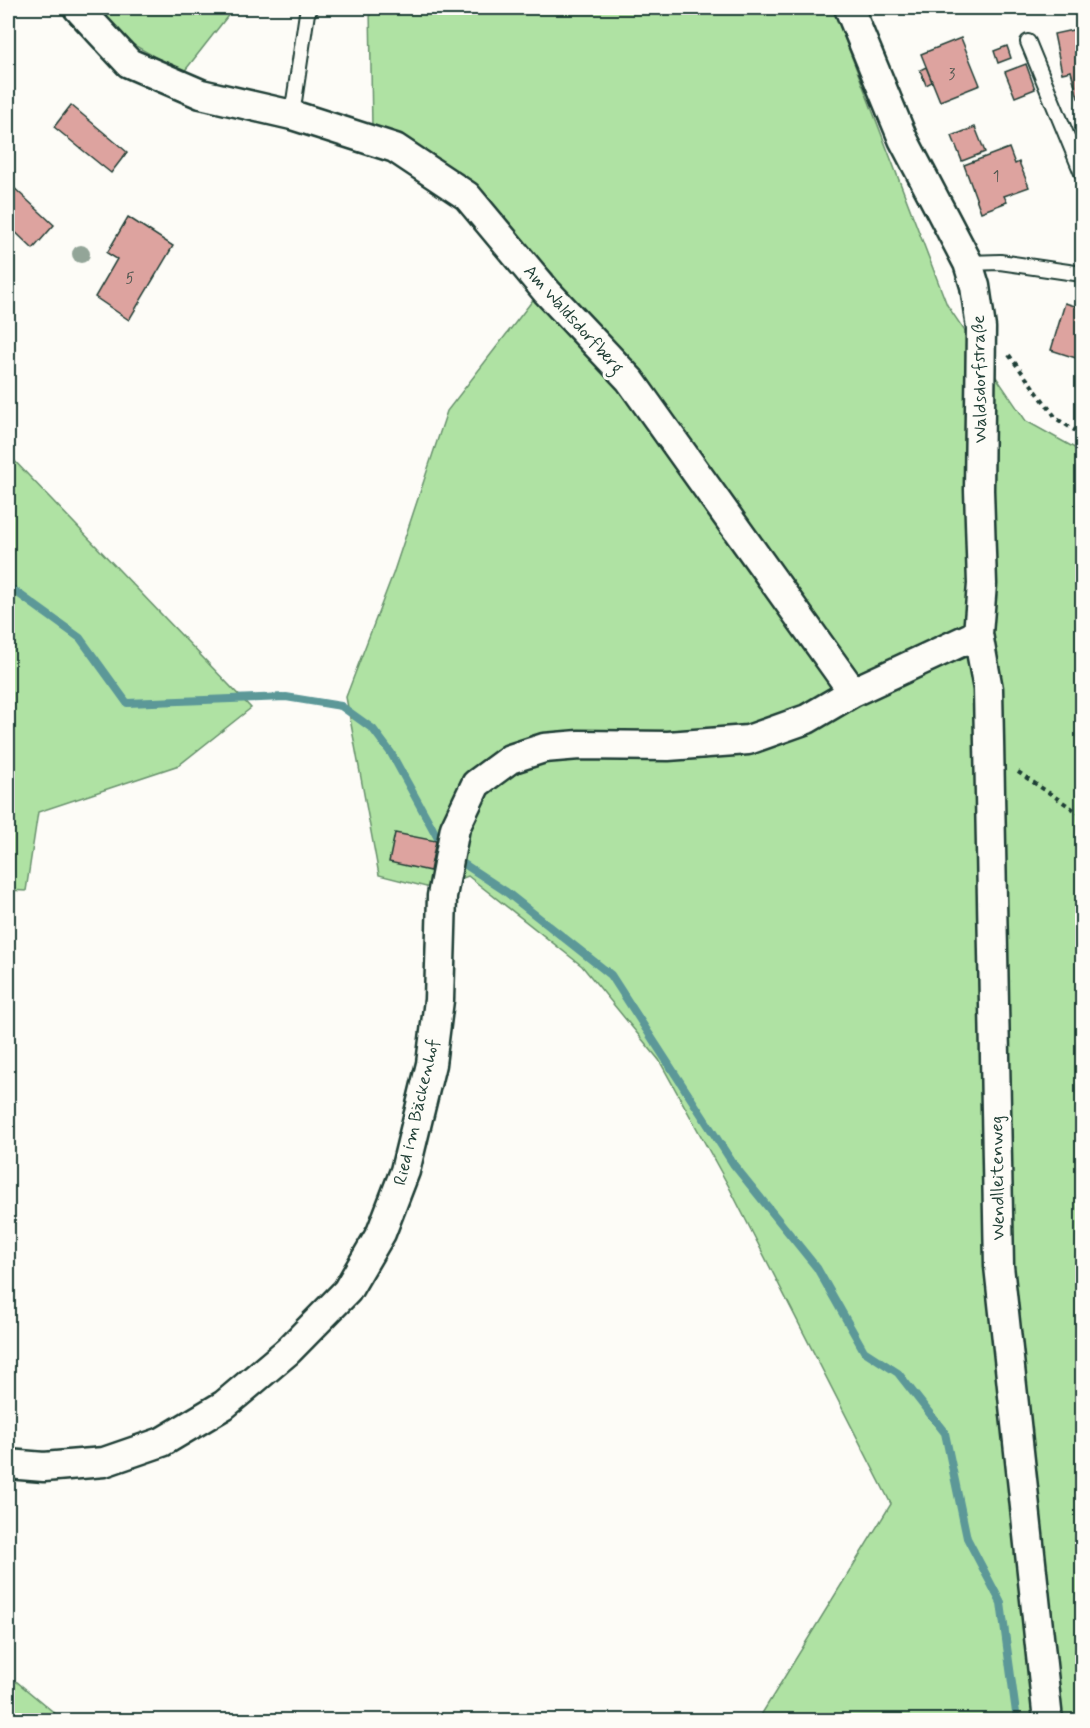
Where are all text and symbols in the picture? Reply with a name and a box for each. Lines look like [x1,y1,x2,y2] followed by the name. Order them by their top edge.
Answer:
[949,65,956,85] house number: 3
[993,167,999,187] house number: 1
[516,260,629,381] street label: Am Waldsdorfberg
[125,269,135,289] house number: 5
[967,315,993,443] street label: Waldsdorfstraße
[388,1036,446,1188] street label: Ried im Bäckenhof
[985,1115,1011,1241] street label: Wendlleitenweg

